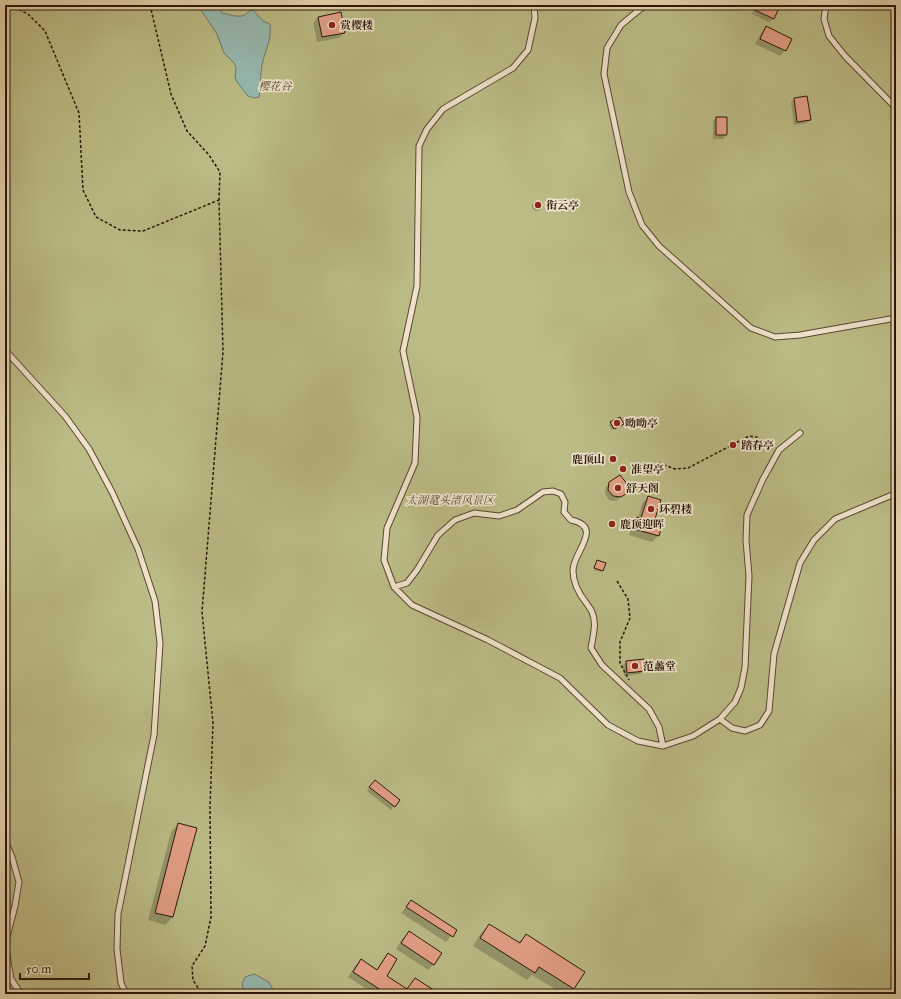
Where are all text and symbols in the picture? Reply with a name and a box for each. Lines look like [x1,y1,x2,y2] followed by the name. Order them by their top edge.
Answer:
[340,19,373,32] place label: 赏樱楼
[327,20,337,30] marker: 赏樱楼
[259,80,292,93] park label: 樱花谷
[546,199,579,212] place label: 衔云亭
[533,200,543,210] marker: 衔云亭
[625,417,658,430] place label: 呦呦亭
[612,418,622,428] marker: 呦呦亭
[741,439,774,452] place label: 踏春亭
[728,440,738,450] marker: 踏春亭
[572,453,605,466] place label: 鹿顶山
[608,454,618,464] marker: 鹿顶山
[631,463,664,476] place label: 准望亭
[618,464,628,474] marker: 准望亭
[626,482,659,495] place label: 舒天阁
[613,483,623,493] marker: 舒天阁
[406,494,496,507] park label: 太湖鼋头渚风景区
[659,503,692,516] place label: 环碧楼
[646,504,656,514] marker: 环碧楼
[620,518,664,531] place label: 鹿顶迎晖
[607,519,617,529] marker: 鹿顶迎晖
[643,660,676,673] place label: 范蠡堂
[630,661,640,671] marker: 范蠡堂
[20,955,89,981] scale bar
[26,962,51,976] text: 50 m

